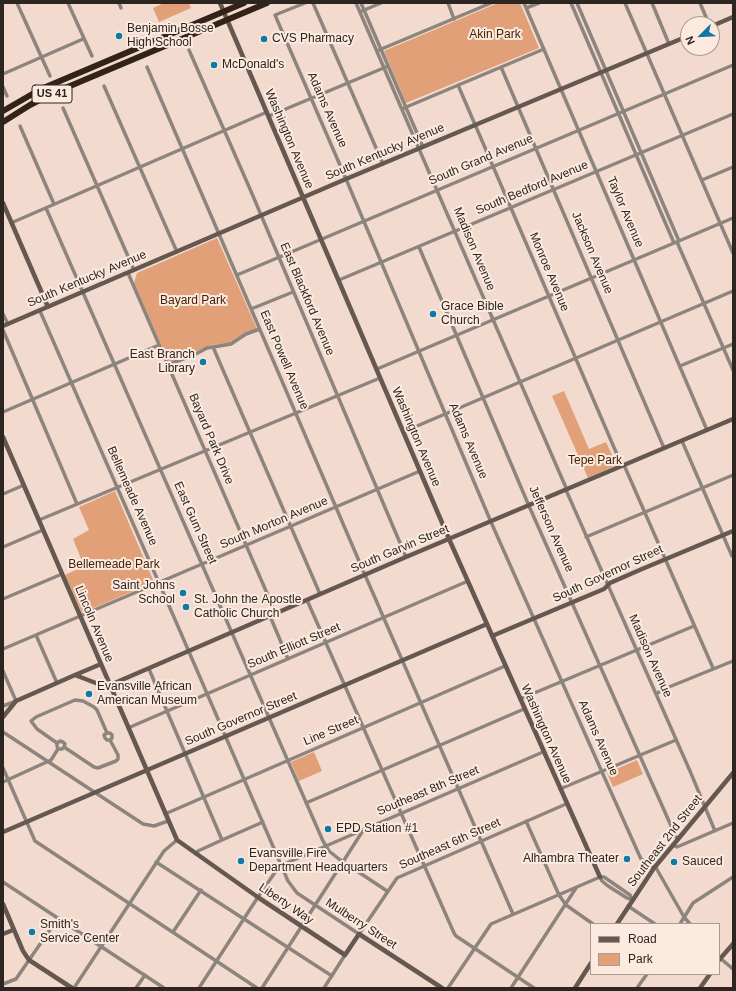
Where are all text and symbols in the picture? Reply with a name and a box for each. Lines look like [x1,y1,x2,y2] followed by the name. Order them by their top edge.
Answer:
[680,16,720,56] north arrow
[127,22,214,50] place label: Benjamin Bosse High School
[469,28,521,42] park label: Akin Park
[114,31,124,41] marker: Benjamin Bosse High School
[272,32,354,46] place label: CVS Pharmacy
[259,34,269,44] marker: CVS Pharmacy
[683,34,697,47] text: N
[222,58,284,72] place label: McDonald's
[209,60,219,70] marker: McDonald's
[304,70,350,150] street label: Adams Avenue
[32,85,72,103] road number: US 41
[262,87,316,191] street label: Washington Avenue
[323,120,447,184] street label: South Kentucky Avenue
[427,132,535,188] street label: South Grand Avenue
[474,158,590,218] street label: South Bedford Avenue
[604,174,646,250] street label: Taylor Avenue
[450,205,498,293] street label: Madison Avenue
[568,210,616,296] street label: Jackson Avenue
[526,230,572,314] street label: Monroe Avenue
[277,240,337,358] street label: East Blackford Avenue
[25,247,149,311] street label: South Kentucky Avenue
[160,294,226,308] park label: Bayard Park
[441,300,504,328] place label: Grace Bible Church
[257,308,311,412] street label: East Powell Avenue
[428,309,438,319] marker: Grace Bible Church
[130,348,195,376] place label: East Branch Library
[198,357,208,367] marker: East Branch Library
[389,385,443,489] street label: Washington Avenue
[185,391,237,487] street label: Bayard Park Drive
[446,401,490,481] street label: Adams Avenue
[104,444,160,548] street label: Bellemeade Avenue
[568,454,622,468] park label: Tepe Park
[170,480,220,566] street label: East Gum Street
[526,484,576,574] street label: Jefferson Avenue
[218,494,330,552] street label: South Morton Avenue
[349,522,451,576] street label: South Garvin Street
[551,542,665,606] street label: South Governor Street
[68,558,160,572] park label: Bellemeade Park
[112,579,175,607] place label: Saint Johns School
[71,584,117,664] street label: Lincoln Avenue
[178,588,188,598] marker: Saint Johns School
[194,593,301,621] place label: St. John the Apostle Catholic Church
[181,602,191,612] marker: St. John the Apostle Catholic Church
[625,612,675,700] street label: Madison Avenue
[245,620,343,672] street label: South Elliott Street
[97,680,197,708] place label: Evansville African American Museum
[518,682,574,786] street label: Washington Avenue
[84,689,94,699] marker: Evansville African American Museum
[183,689,299,749] street label: South Governor Street
[575,698,621,778] street label: Adams Avenue
[301,713,361,749] street label: Line Street
[375,763,481,819] street label: Southeast 8th Street
[625,792,705,890] street label: Southeast 2nd Street
[397,815,503,873] street label: Southeast 6th Street
[336,822,418,836] place label: EPD Station #1
[323,824,333,834] marker: EPD Station #1
[249,847,388,875] place label: Evansville Fire Department Headquarters
[523,852,619,866] place label: Alhambra Theater
[622,854,632,864] marker: Alhambra Theater
[682,855,723,869] place label: Sauced
[236,856,246,866] marker: Evansville Fire Department Headquarters
[669,857,679,867] marker: Sauced
[256,880,316,928] street label: Liberty Way
[323,896,399,952] street label: Mulberry Street
[40,918,119,946] place label: Smith's Service Center
[590,923,720,975] legend
[27,927,37,937] marker: Smith's Service Center
[628,932,657,946] text: Road
[628,952,653,966] text: Park

